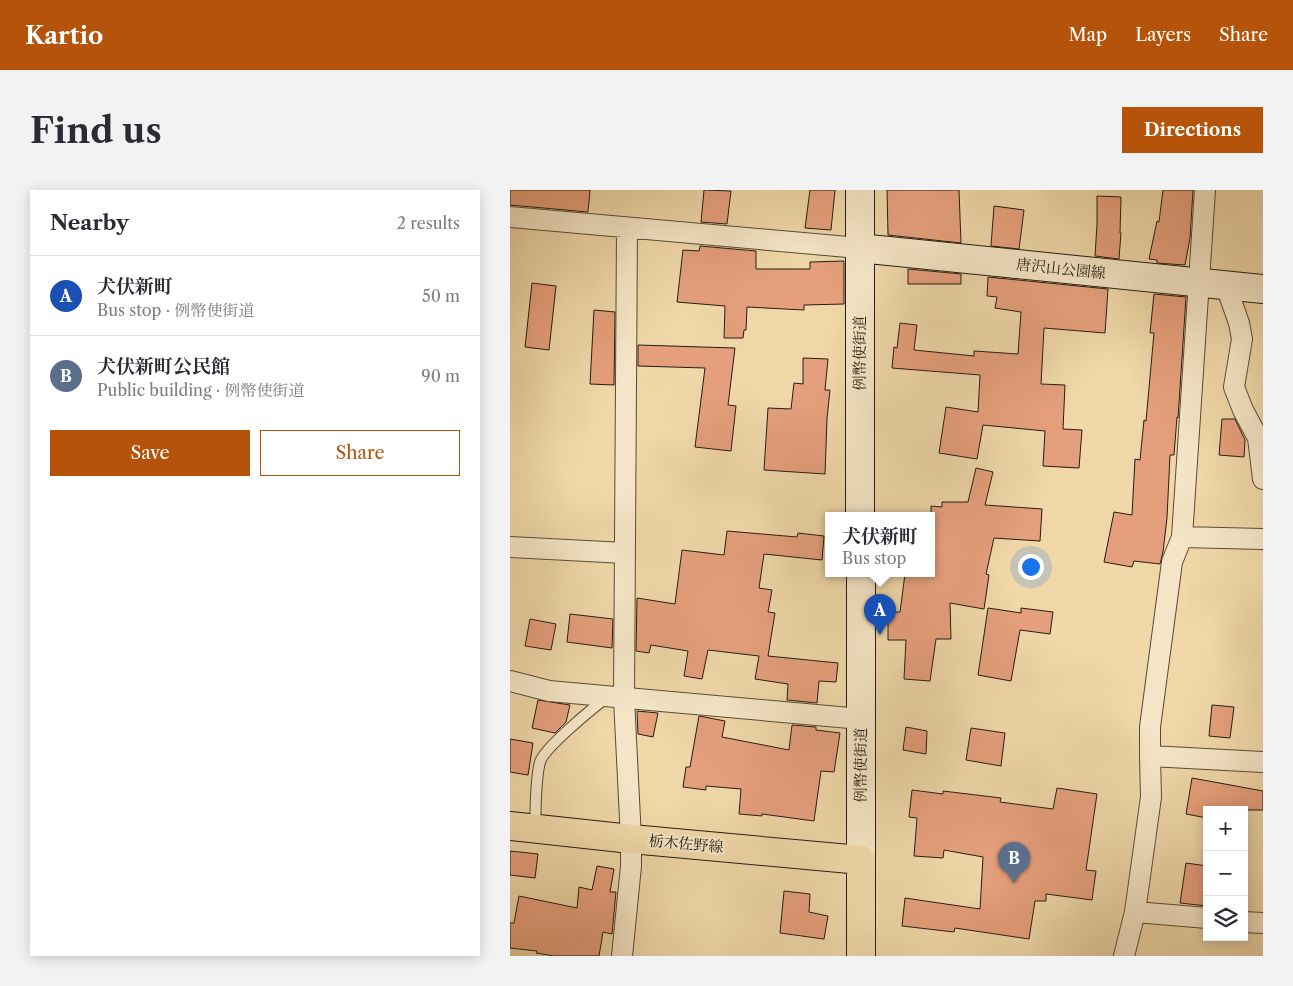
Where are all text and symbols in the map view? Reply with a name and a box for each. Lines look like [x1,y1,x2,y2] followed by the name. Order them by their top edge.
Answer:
[25,21,103,50] text: Kartio
[1069,24,1107,46] text: Map
[1135,24,1191,46] text: Layers
[1219,24,1268,46] text: Share
[1122,107,1263,153] button: Directions
[30,109,162,152] text: Find us
[50,210,129,235] text: Nearby
[397,213,460,233] text: 2 results
[1015,254,1107,283] street label: 唐沢山公園線
[97,275,173,298] text: 犬伏新町
[60,286,72,306] text: A
[422,286,460,306] text: 50 m
[97,300,255,320] text: Bus stop · 例幣使街道
[850,315,869,391] street label: 例幣使街道
[97,355,230,378] text: 犬伏新町公民館
[60,366,72,386] text: B
[421,366,460,386] text: 90 m
[97,380,305,400] text: Public building · 例幣使街道
[50,430,250,476] button: Save
[260,430,460,476] button: Share
[825,512,935,577] popup
[842,525,918,548] text: 犬伏新町
[842,548,906,568] text: Bus stop
[1018,554,1044,580] your location
[864,594,896,635] pin: A
[851,727,870,803] street label: 例幣使街道
[1203,806,1248,941] map controls
[1203,806,1248,851] button: +
[648,831,724,856] street label: 栃木佐野線
[998,842,1030,883] pin: B
[1203,851,1248,896] button: −
[1203,896,1248,941] button: layers

